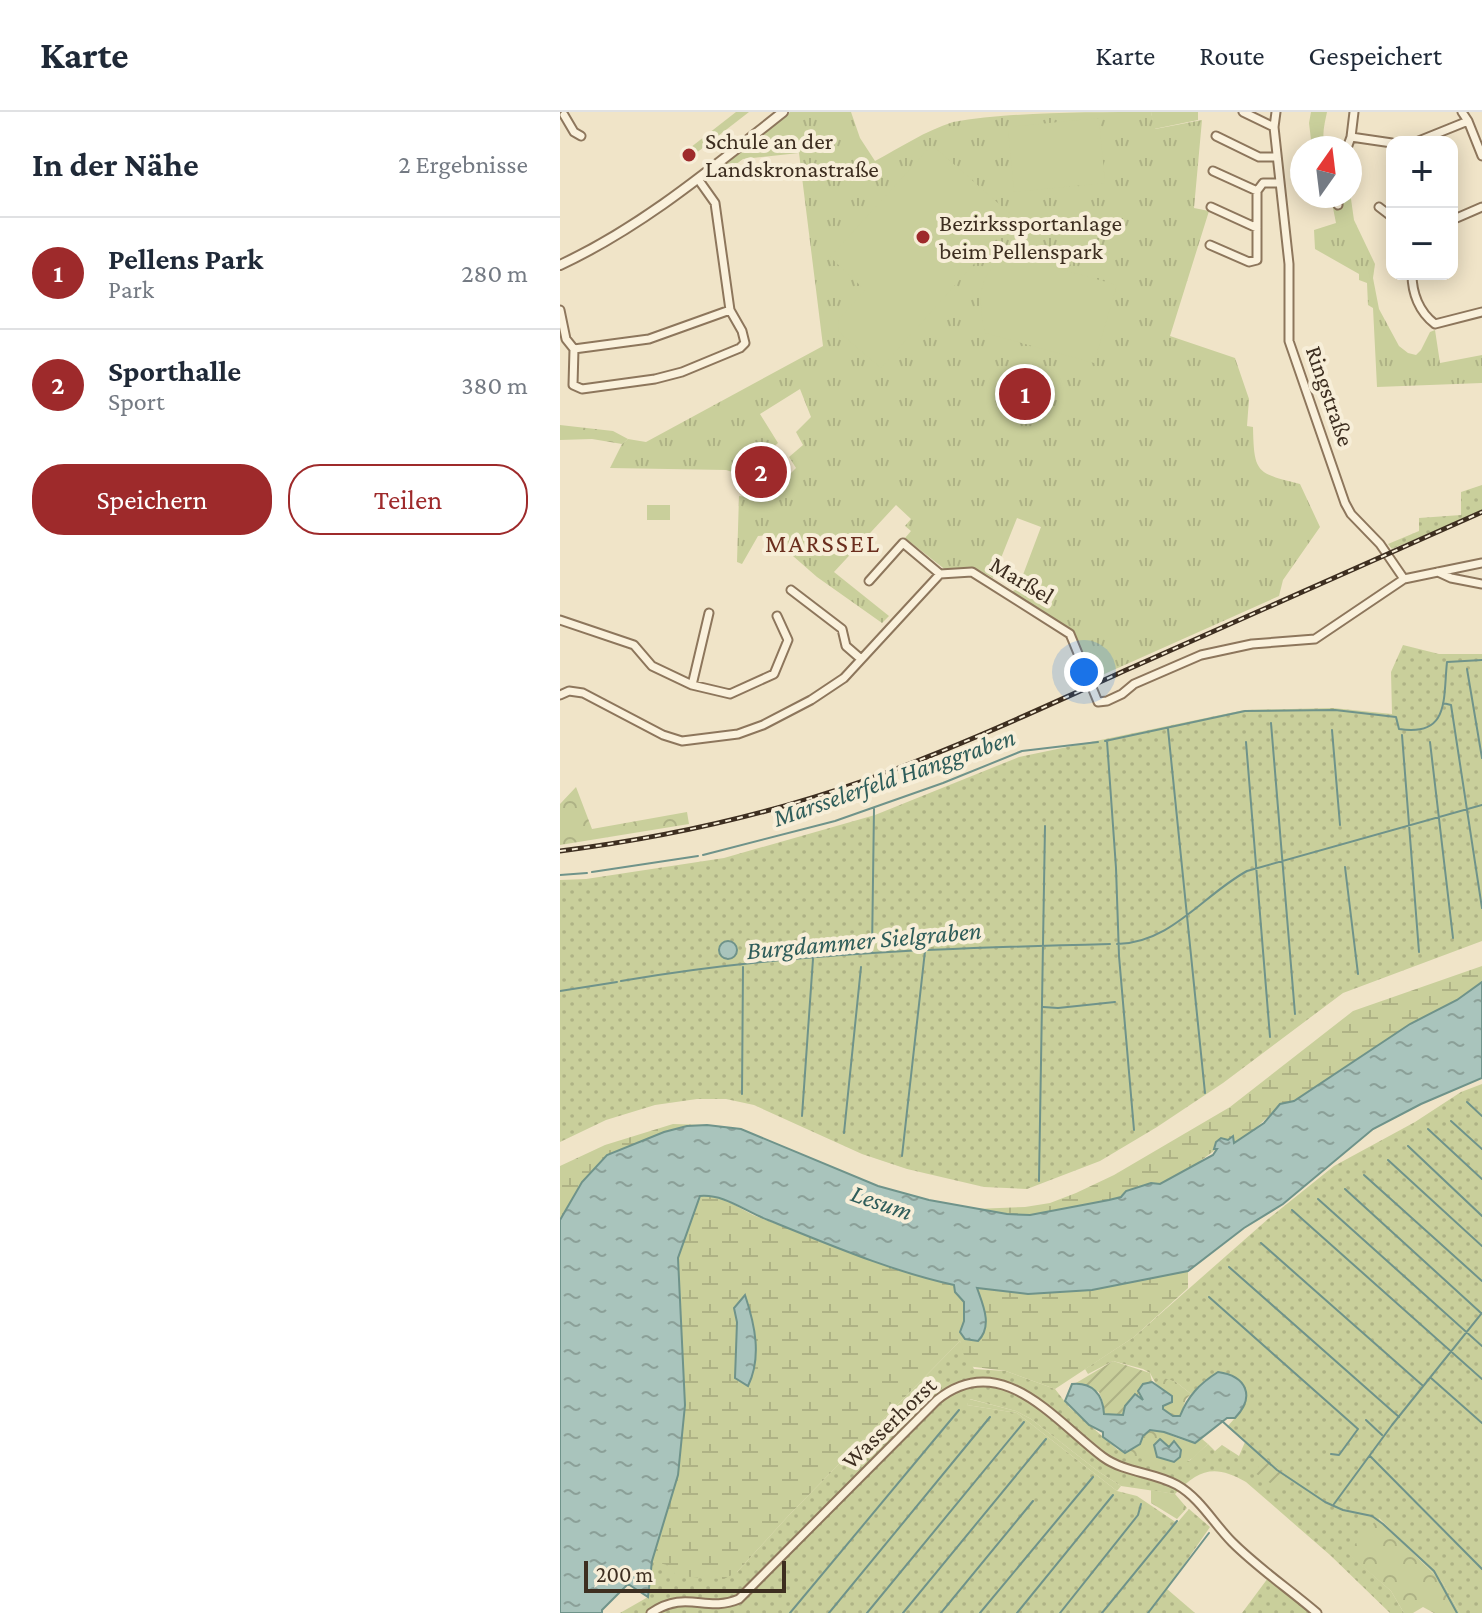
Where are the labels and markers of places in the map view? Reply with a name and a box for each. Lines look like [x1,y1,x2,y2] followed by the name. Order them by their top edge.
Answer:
[705,127,879,182] place label: Schule an der Landskronastraße
[680,146,698,164] marker: Schule an der Landskronastraße
[939,209,1122,264] place label: Bezirkssportanlage beim Pellenspark
[914,228,932,246] marker: Bezirkssportanlage beim Pellenspark
[999,364,1051,424] pin: 1
[735,442,787,502] pin: 2

